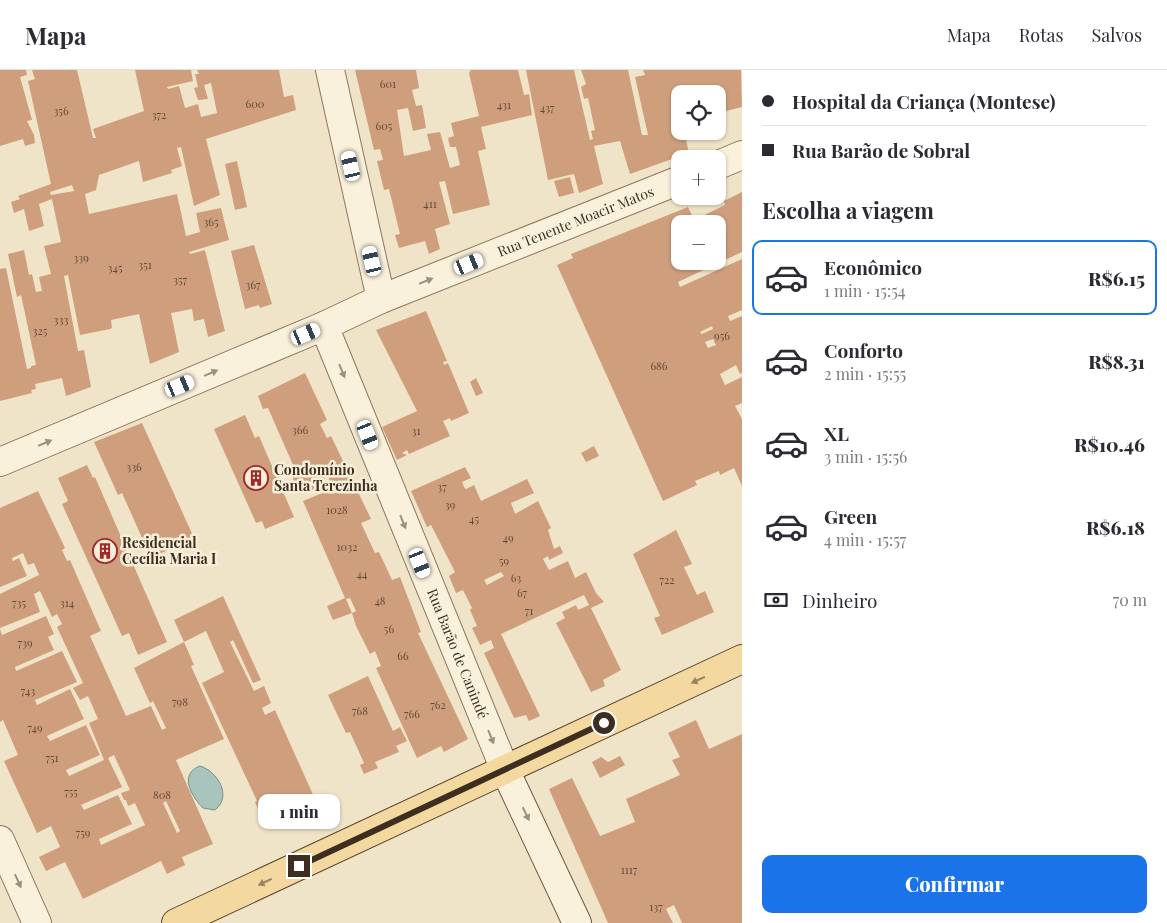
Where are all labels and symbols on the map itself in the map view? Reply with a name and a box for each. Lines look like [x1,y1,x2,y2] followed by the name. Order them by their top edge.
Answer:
[380,76,396,91] house number: 601
[246,96,265,111] house number: 600
[497,97,511,112] house number: 431
[540,100,555,115] house number: 437
[53,103,69,118] house number: 356
[152,107,166,122] house number: 372
[376,118,393,133] house number: 605
[340,150,361,182] car
[495,181,656,261] street label: Rua Tenente Moacir Matos
[423,196,437,211] house number: 411
[203,214,219,229] house number: 365
[361,245,382,277] car
[73,250,89,265] house number: 339
[452,251,485,277] car
[138,257,152,272] house number: 351
[108,260,123,275] house number: 345
[173,272,188,287] house number: 357
[245,277,261,292] house number: 367
[419,277,434,285] one-way arrow
[54,312,68,327] house number: 333
[289,321,322,347] car
[33,323,48,338] house number: 325
[714,328,730,343] house number: 956
[650,358,668,373] house number: 686
[338,364,346,379] one-way arrow
[204,369,218,377] one-way arrow
[163,373,196,399] car
[355,418,380,452] car
[292,422,308,437] house number: 366
[411,423,421,438] house number: 31
[38,439,53,447] one-way arrow
[126,459,142,474] house number: 336
[274,460,378,495] place label: Condomínio Santa Terezinha
[243,465,269,491] building icon: Condomínio Santa Terezinha
[437,479,447,494] house number: 37
[445,497,456,512] house number: 39
[326,502,348,517] house number: 1028
[469,511,479,526] house number: 45
[400,515,408,529] one-way arrow
[502,530,514,545] house number: 49
[122,533,216,568] place label: Residencial Cecília Maria I
[92,538,118,564] building icon: Residencial Cecília Maria I
[337,539,357,554] house number: 1032
[407,546,432,580] car
[499,553,509,568] house number: 59
[357,566,368,581] house number: 44
[511,570,521,585] house number: 63
[659,572,675,587] house number: 722
[517,585,528,600] house number: 67
[423,586,493,722] street label: Rua Barão de Canindé
[374,593,386,608] house number: 48
[12,595,26,610] house number: 735
[60,595,75,610] house number: 314
[525,603,533,618] house number: 71
[384,621,394,636] house number: 56
[17,635,33,650] house number: 739
[397,648,409,663] house number: 66
[691,676,705,684] one-way arrow
[21,683,35,698] house number: 743
[172,694,188,709] house number: 798
[430,697,446,712] house number: 762
[352,703,368,718] house number: 768
[404,706,420,721] house number: 766
[593,712,615,734] route start
[27,720,43,735] house number: 749
[488,730,496,744] one-way arrow
[45,750,59,765] house number: 751
[64,784,78,799] house number: 755
[153,787,171,802] house number: 808
[258,794,340,828] callout: 1 min
[522,807,530,821] one-way arrow
[76,825,91,840] house number: 759
[288,855,310,877] route end
[621,862,638,877] house number: 1117
[15,874,23,888] one-way arrow
[258,878,272,886] one-way arrow
[649,899,663,914] house number: 137

